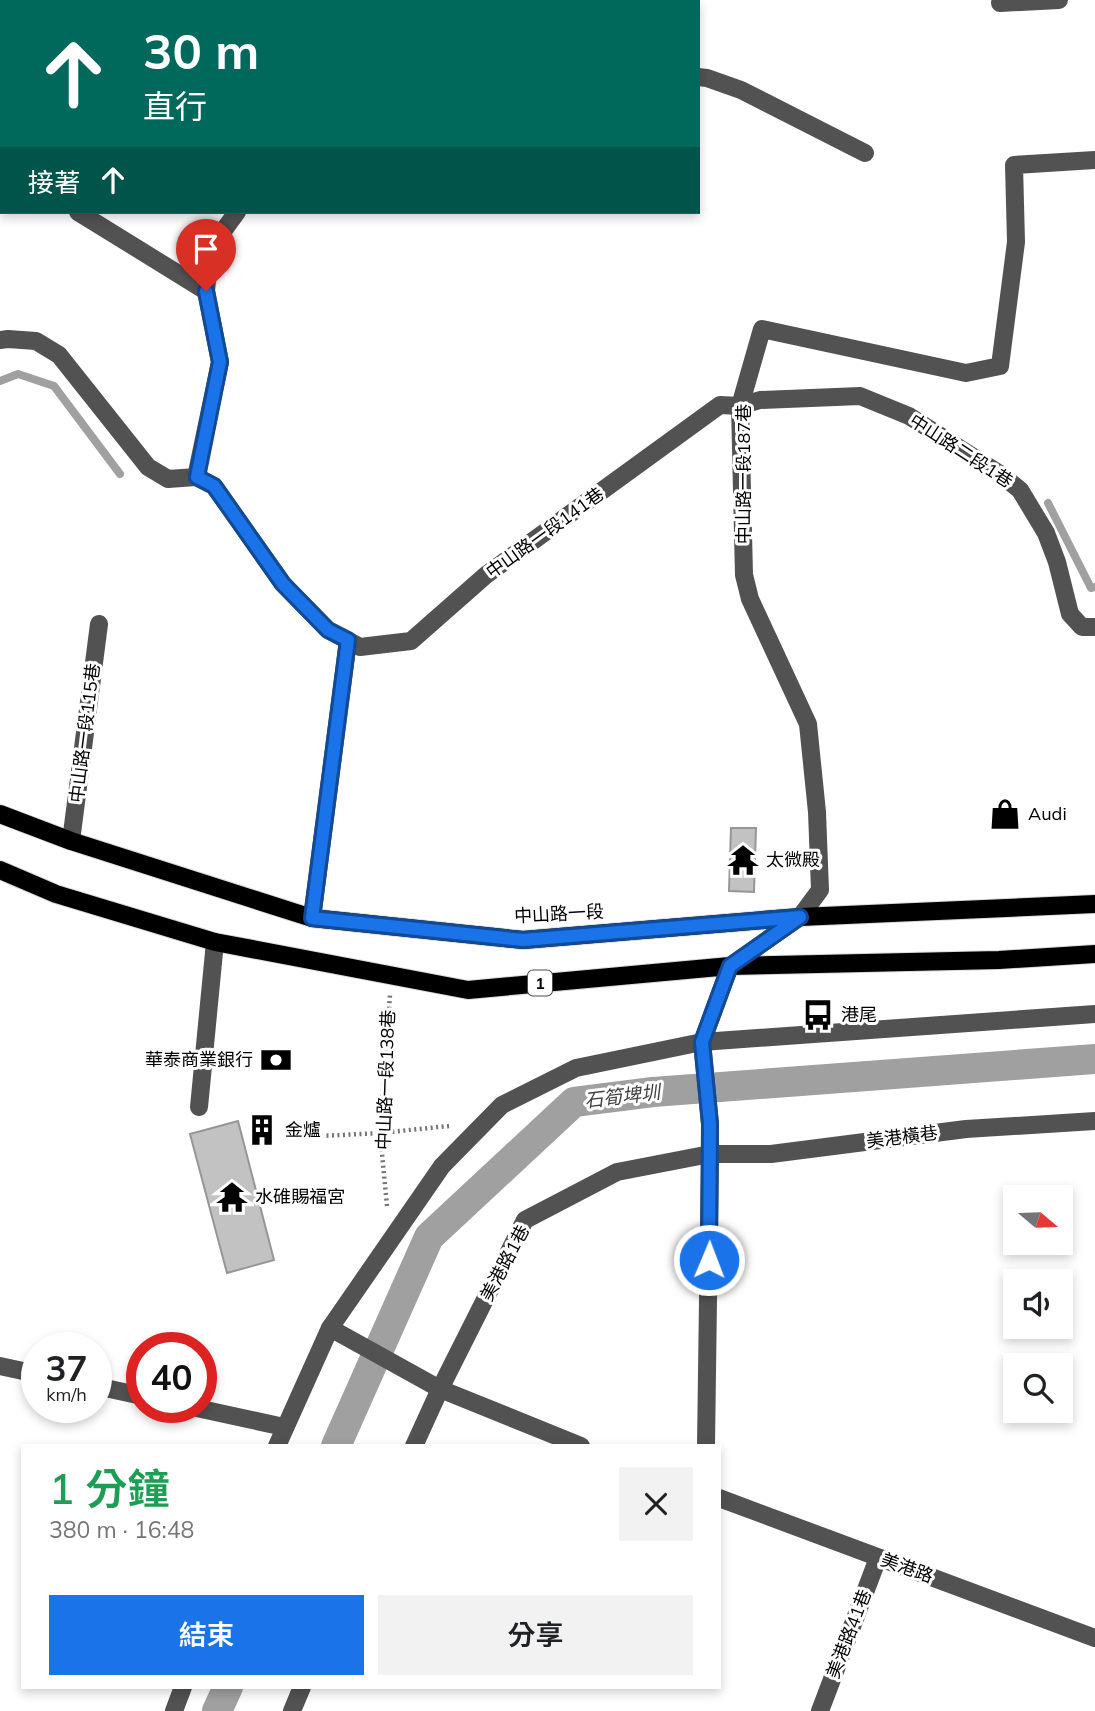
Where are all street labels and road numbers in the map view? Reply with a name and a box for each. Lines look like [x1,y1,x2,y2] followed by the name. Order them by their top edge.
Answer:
[732,404,755,544] street label: 中山路一段187巷
[905,409,1017,493] street label: 中山路二段1巷
[481,482,608,583] street label: 中山路一段141巷
[65,662,104,804] street label: 中山路一段115巷
[513,900,605,927] street label: 中山路一段
[528,970,552,995] road number: 1
[372,1009,399,1151] street label: 中山路一段138巷
[865,1121,939,1152] street label: 美港橫巷
[475,1221,534,1305] street label: 美港路1巷
[878,1547,936,1588] street label: 美港路
[821,1586,876,1682] street label: 美港路41巷

